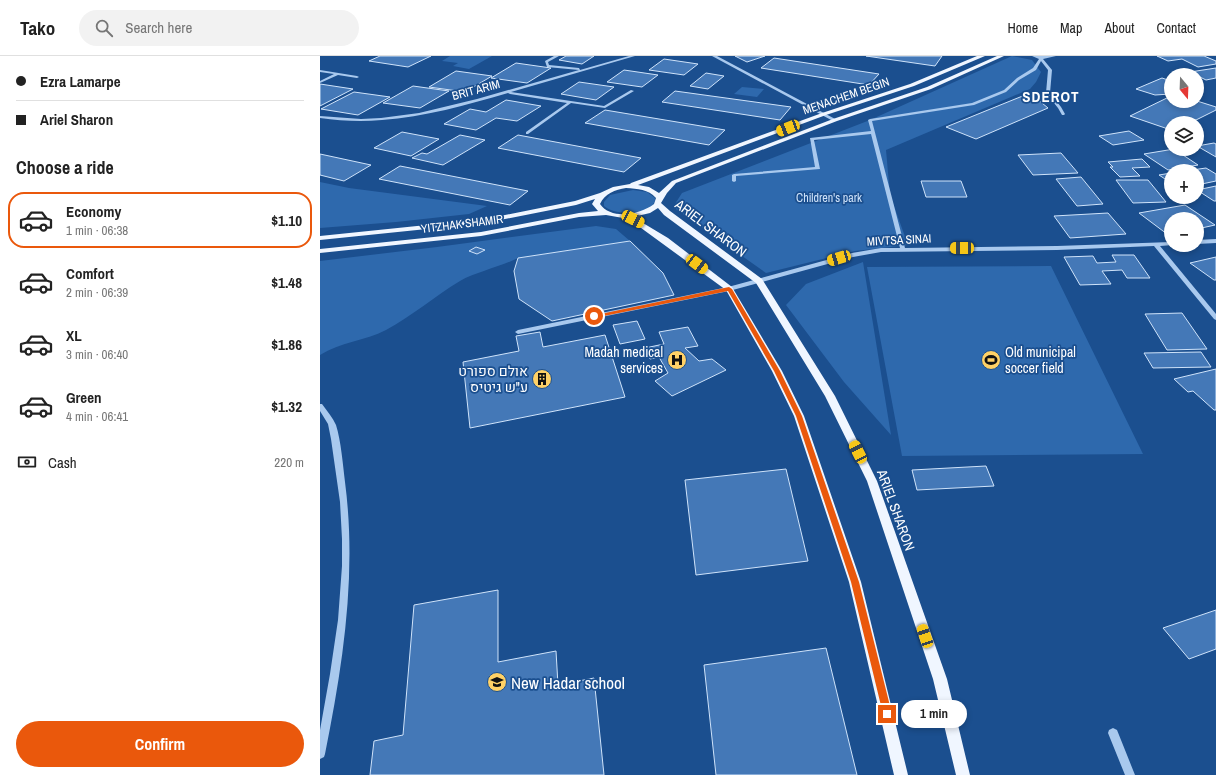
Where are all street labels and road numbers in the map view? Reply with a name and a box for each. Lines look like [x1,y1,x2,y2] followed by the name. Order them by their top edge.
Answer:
[800,74,892,118] street label: MENACHEM BEGIN
[450,76,502,104] street label: BRIT ARIM
[671,195,750,261] street label: ARIEL SHARON
[420,211,504,237] street label: YITZHAK SHAMIR
[866,230,932,250] street label: MIVTSA SINAI
[873,466,919,553] street label: ARIEL SHARON

